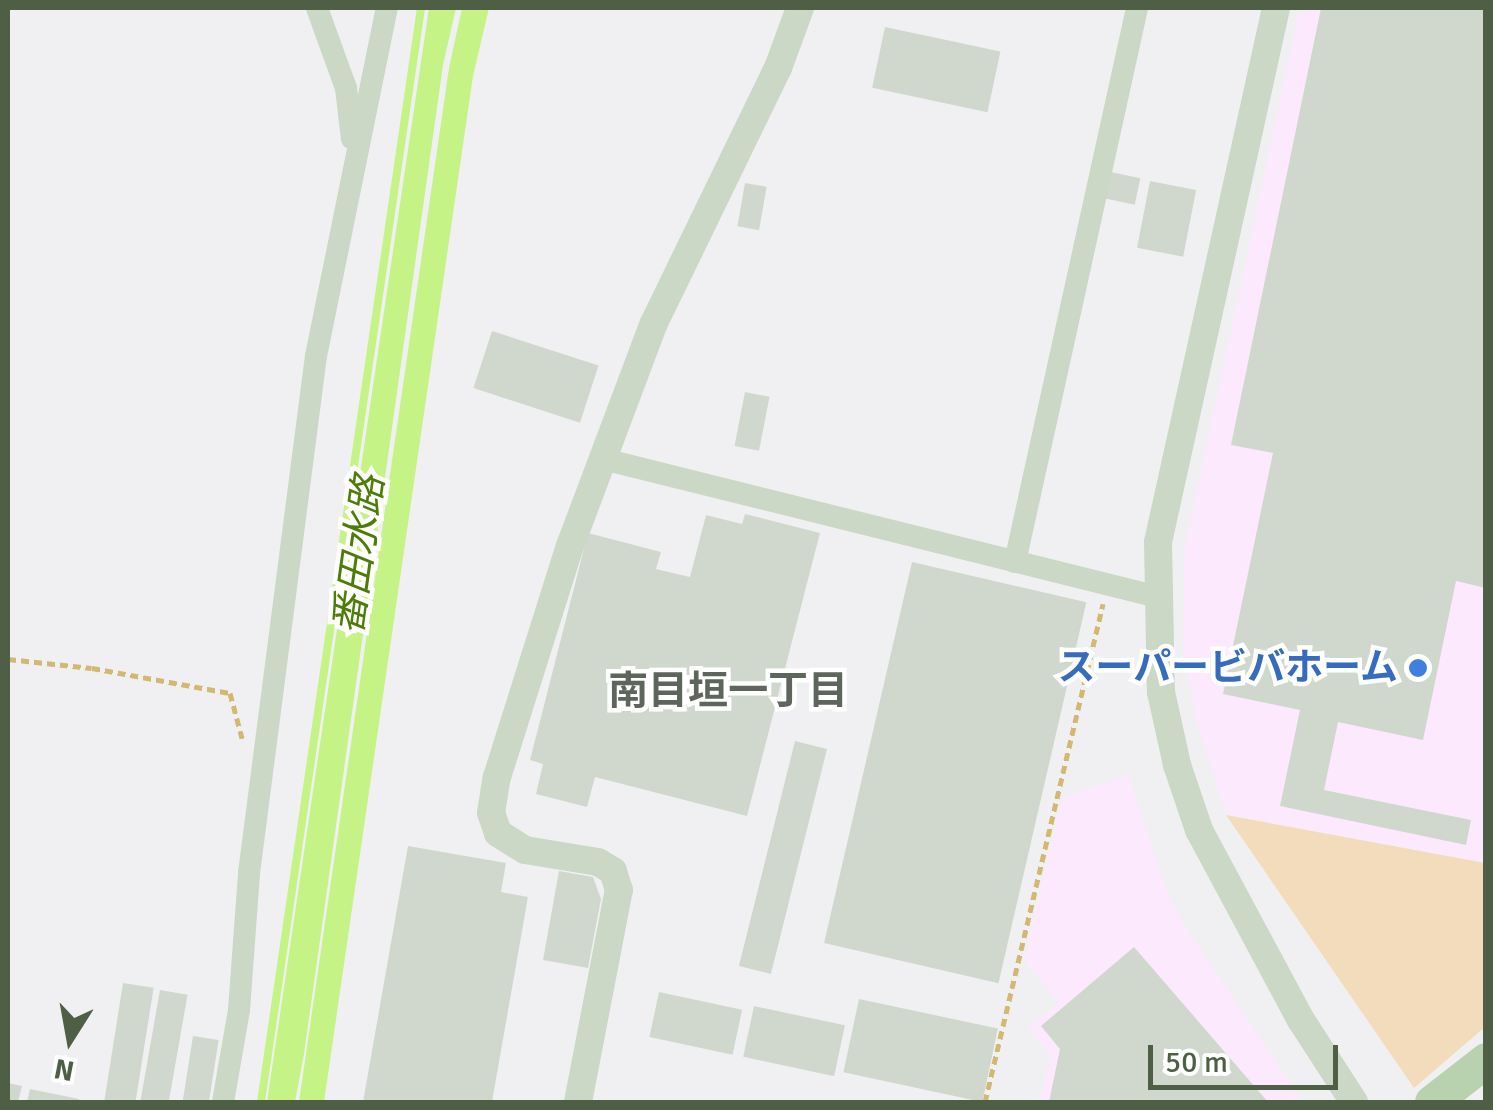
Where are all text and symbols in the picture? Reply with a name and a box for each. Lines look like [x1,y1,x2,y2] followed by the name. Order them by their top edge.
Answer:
[324,472,394,638] water label: 番田水路
[1056,645,1398,691] place label: スーパービバホーム
[1407,657,1429,679] marker: スーパービバホーム
[608,667,848,715] district label: 南目垣一丁目
[20,990,120,1090] north arrow
[1153,1025,1343,1087] scale bar
[1165,1044,1228,1081] text: 50 m
[51,1051,77,1088] text: N

